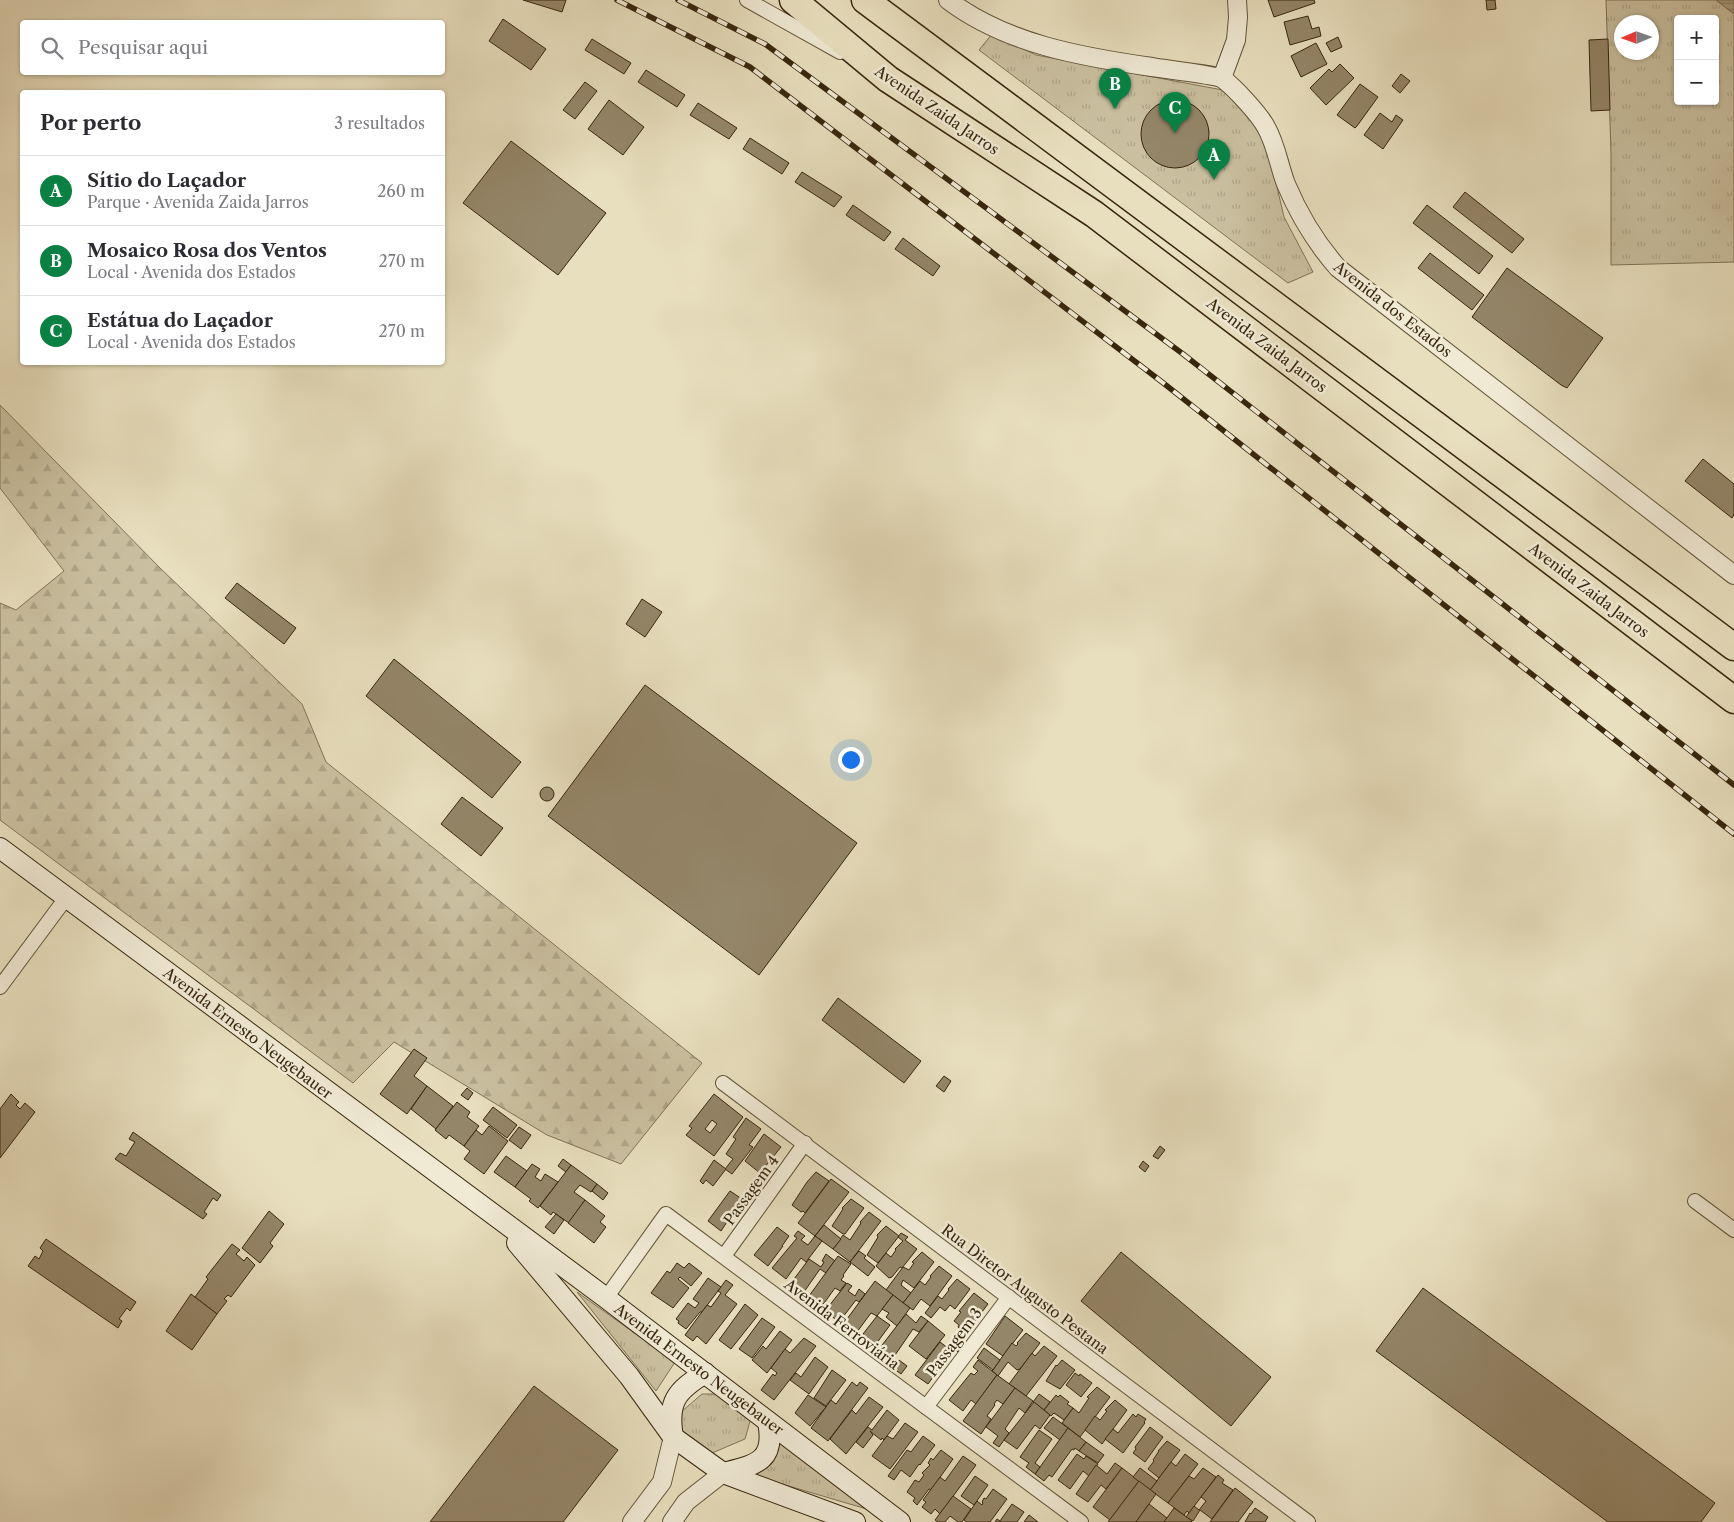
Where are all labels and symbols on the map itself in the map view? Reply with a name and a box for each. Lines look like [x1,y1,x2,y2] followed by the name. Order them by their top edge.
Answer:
[1614,15,1659,60] north arrow
[870,61,1003,159] street label: Avenida Zaida Jarros
[1099,68,1131,109] pin: B
[1159,92,1191,133] pin: C
[1198,139,1230,180] pin: A
[1329,256,1456,361] street label: Avenida dos Estados
[1202,293,1331,396] street label: Avenida Zaida Jarros
[1524,538,1653,641] street label: Avenida Zaida Jarros
[838,747,864,773] your location
[159,962,337,1103] street label: Avenida Ernesto Neugebauer
[719,1151,783,1229] street label: Passagem 4
[938,1220,1112,1358] street label: Rua Diretor Augusto Pestana
[780,1274,903,1374] street label: Avenida Ferroviária
[610,1298,788,1439] street label: Avenida Ernesto Neugebauer
[922,1304,986,1380] street label: Passagem 3

